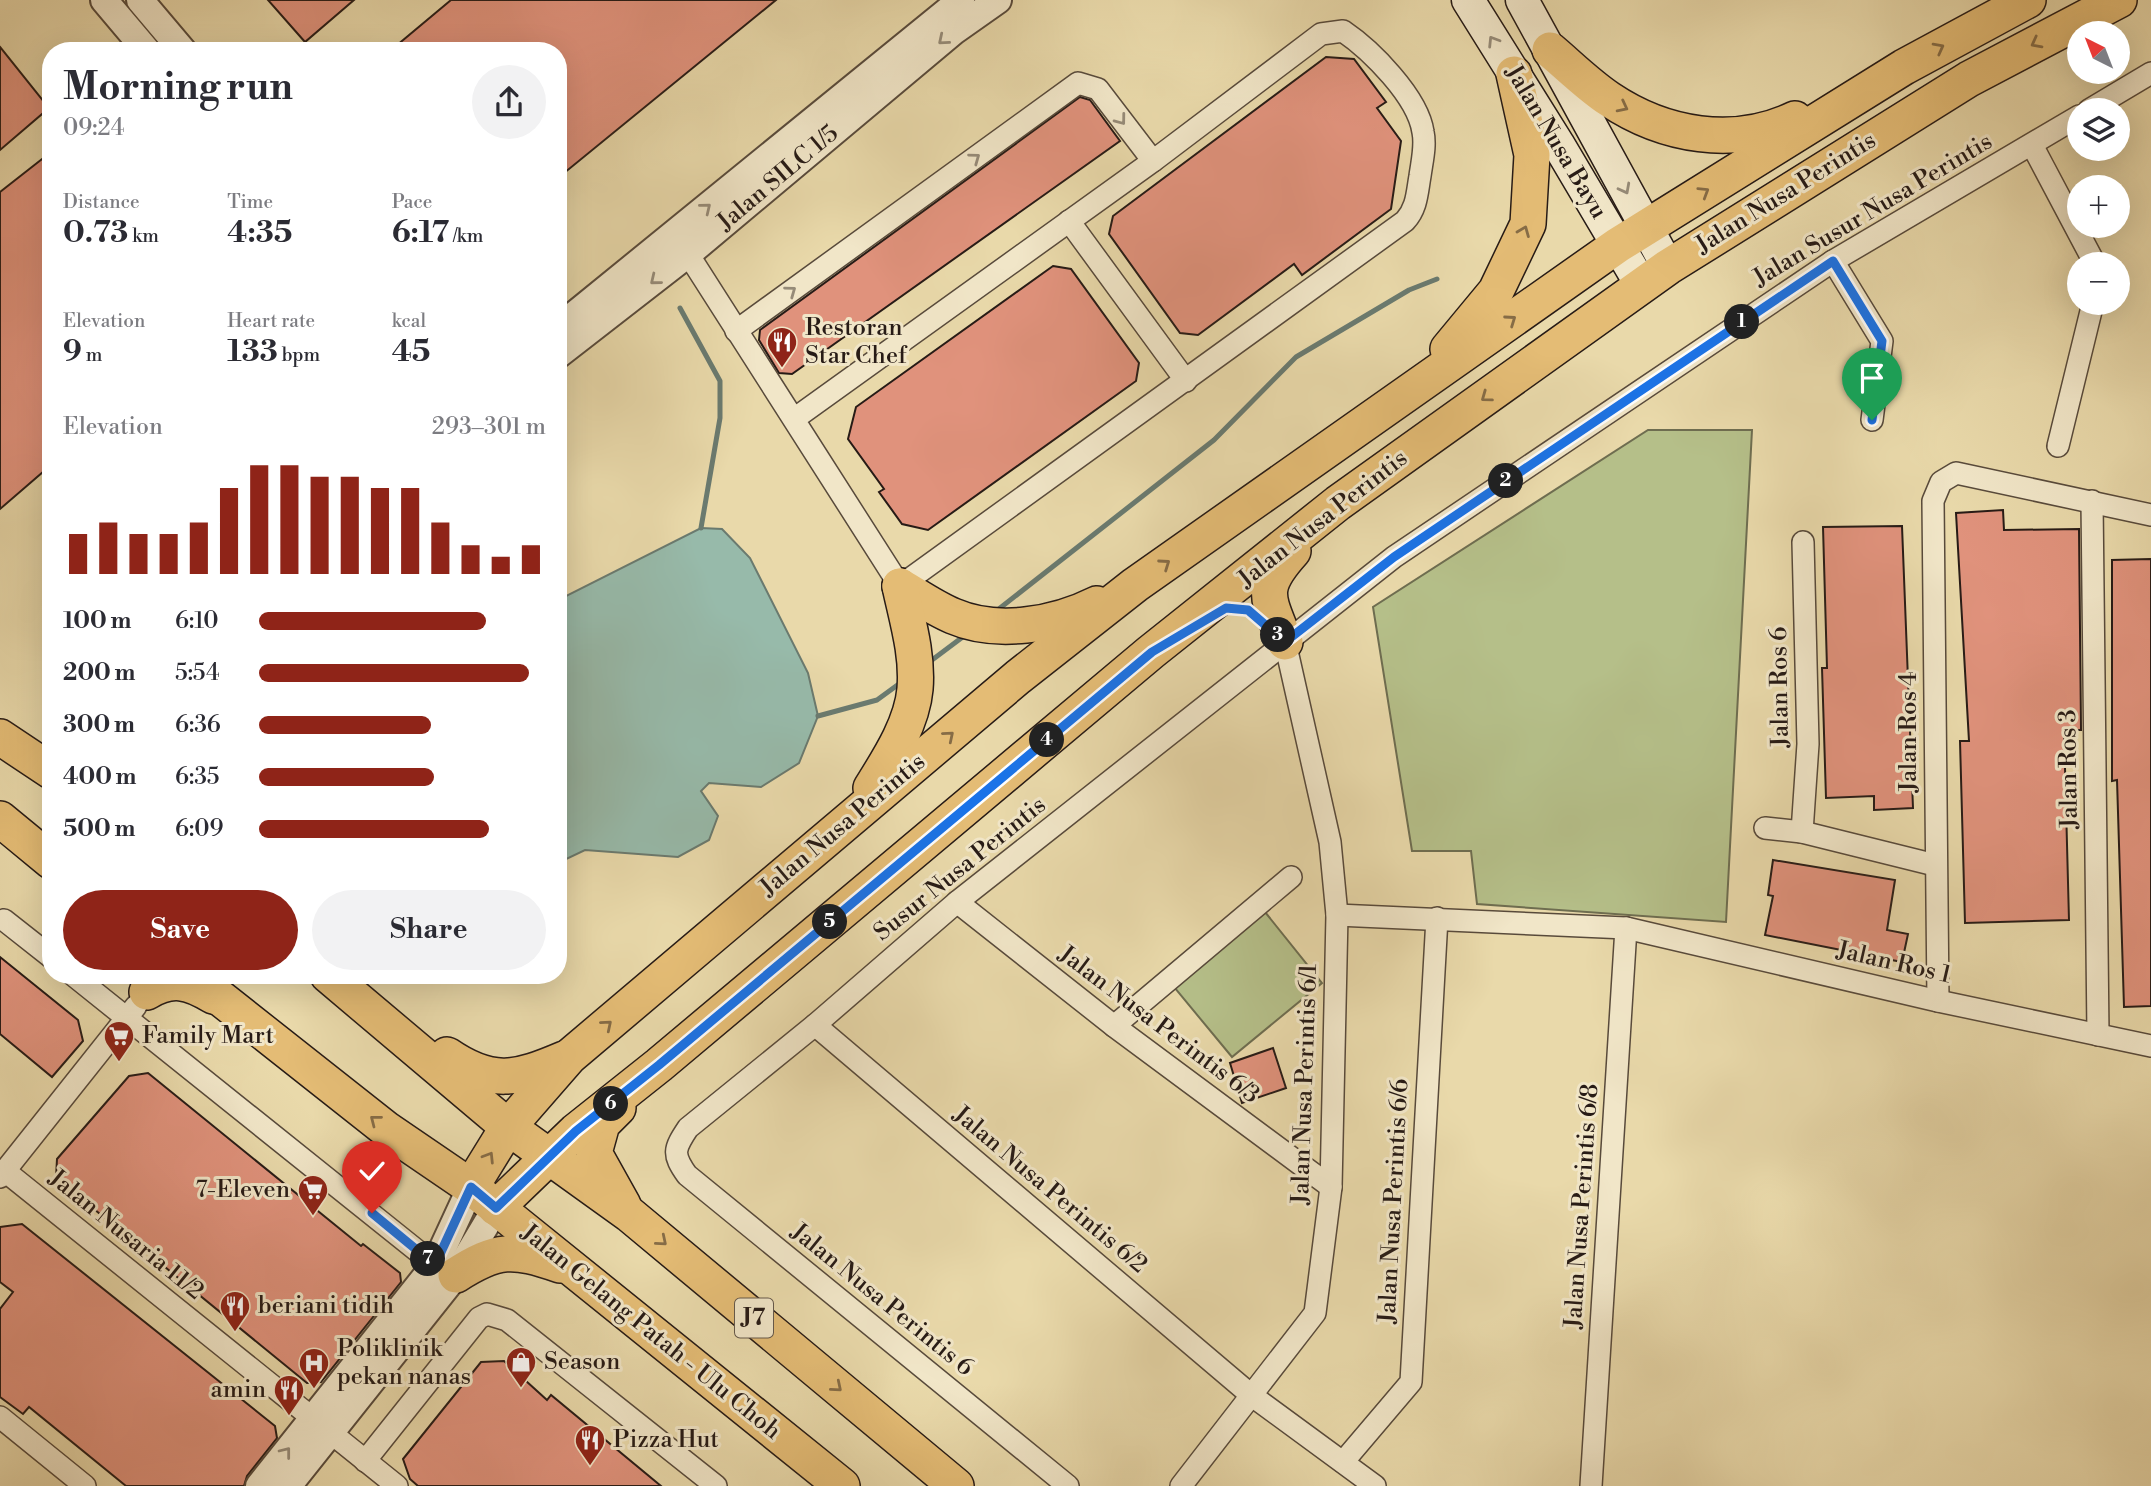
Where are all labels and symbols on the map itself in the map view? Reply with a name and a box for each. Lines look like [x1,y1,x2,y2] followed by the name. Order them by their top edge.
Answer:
[2067,21,2130,84] north arrow
[939,32,951,45] one-way arrow
[1489,35,1502,48] one-way arrow
[2031,35,2044,49] one-way arrow
[1932,43,1945,56] one-way arrow
[1498,59,1614,224] street label: Jalan Nusa Bayu
[1616,98,1628,112] one-way arrow
[1113,112,1126,125] one-way arrow
[711,119,845,238] street label: Jalan SILC 1/5
[1690,126,1882,261] street label: Jalan Nusa Perintis
[1747,127,1998,294] street label: Jalan Susur Nusa Perintis
[967,153,980,166] one-way arrow
[1616,182,1630,194] one-way arrow
[1696,188,1709,201] one-way arrow
[699,204,711,217] one-way arrow
[1515,226,1529,238] one-way arrow
[651,271,663,284] one-way arrow
[783,287,796,299] one-way arrow
[1724,304,1760,340] pin: 1
[805,313,908,371] place label: Restoran Star Chef
[1503,316,1516,328] one-way arrow
[765,325,799,369] restaurant icon: Restoran Star Chef
[1842,348,1902,420] pin
[1481,389,1494,401] one-way arrow
[1232,444,1414,595] street label: Jalan Nusa Perintis
[1488,463,1524,498] pin: 2
[1157,560,1170,572] one-way arrow
[1260,618,1296,652] pin: 3
[1764,626,1796,749] street label: Jalan Ros 6
[1894,672,1924,793] street label: Jalan Ros 4
[2053,709,2085,830] street label: Jalan Ros 3
[1030,722,1064,758] pin: 4
[940,732,953,744] one-way arrow
[753,747,932,904] street label: Jalan Nusa Perintis
[868,790,1052,948] street label: Susur Nusa Perintis
[812,904,848,940] pin: 5
[1833,935,1955,991] street label: Jalan Ros 1
[1052,939,1265,1110] street label: Jalan Nusa Perintis 6/3
[1286,962,1324,1206] street label: Jalan Nusa Perintis 6/1
[102,1019,136,1063] supermarket icon: Family Mart
[142,1021,275,1051] place label: Family Mart
[598,1021,611,1033] one-way arrow
[1373,1078,1415,1325] street label: Jalan Nusa Perintis 6/6
[1558,1083,1606,1330] street label: Jalan Nusa Perintis 6/8
[594,1086,628,1122] pin: 6
[946,1099,1153,1280] street label: Jalan Nusa Perintis 6/2
[370,1116,383,1128] one-way arrow
[342,1141,402,1213] pin
[481,1151,494,1164] one-way arrow
[42,1163,209,1307] street label: Jalan Nusaria 11/2
[296,1173,330,1217] supermarket icon: 7-Eleven
[195,1175,290,1205] place label: 7-Eleven
[514,1217,787,1446] street label: Jalan Gelang Patah - Ulu Choh
[784,1217,979,1383] street label: Jalan Nusa Perintis 6
[653,1233,666,1245] one-way arrow
[410,1242,446,1276] pin: 7
[218,1289,252,1333] restaurant icon: beriani tidih
[258,1291,394,1321] place label: beriani tidih
[735,1298,773,1338] road number: J7
[337,1334,471,1392] place label: Poliklinik pekan nanas
[504,1345,538,1389] shop icon: Season
[297,1346,331,1390] hospital icon: Poliklinik pekan nanas
[544,1347,620,1377] place label: Season
[272,1373,306,1417] restaurant icon: amin
[211,1375,266,1405] place label: amin
[829,1378,841,1391] one-way arrow
[573,1423,607,1467] restaurant icon: Pizza Hut
[613,1425,719,1455] place label: Pizza Hut
[277,1447,290,1459] one-way arrow

